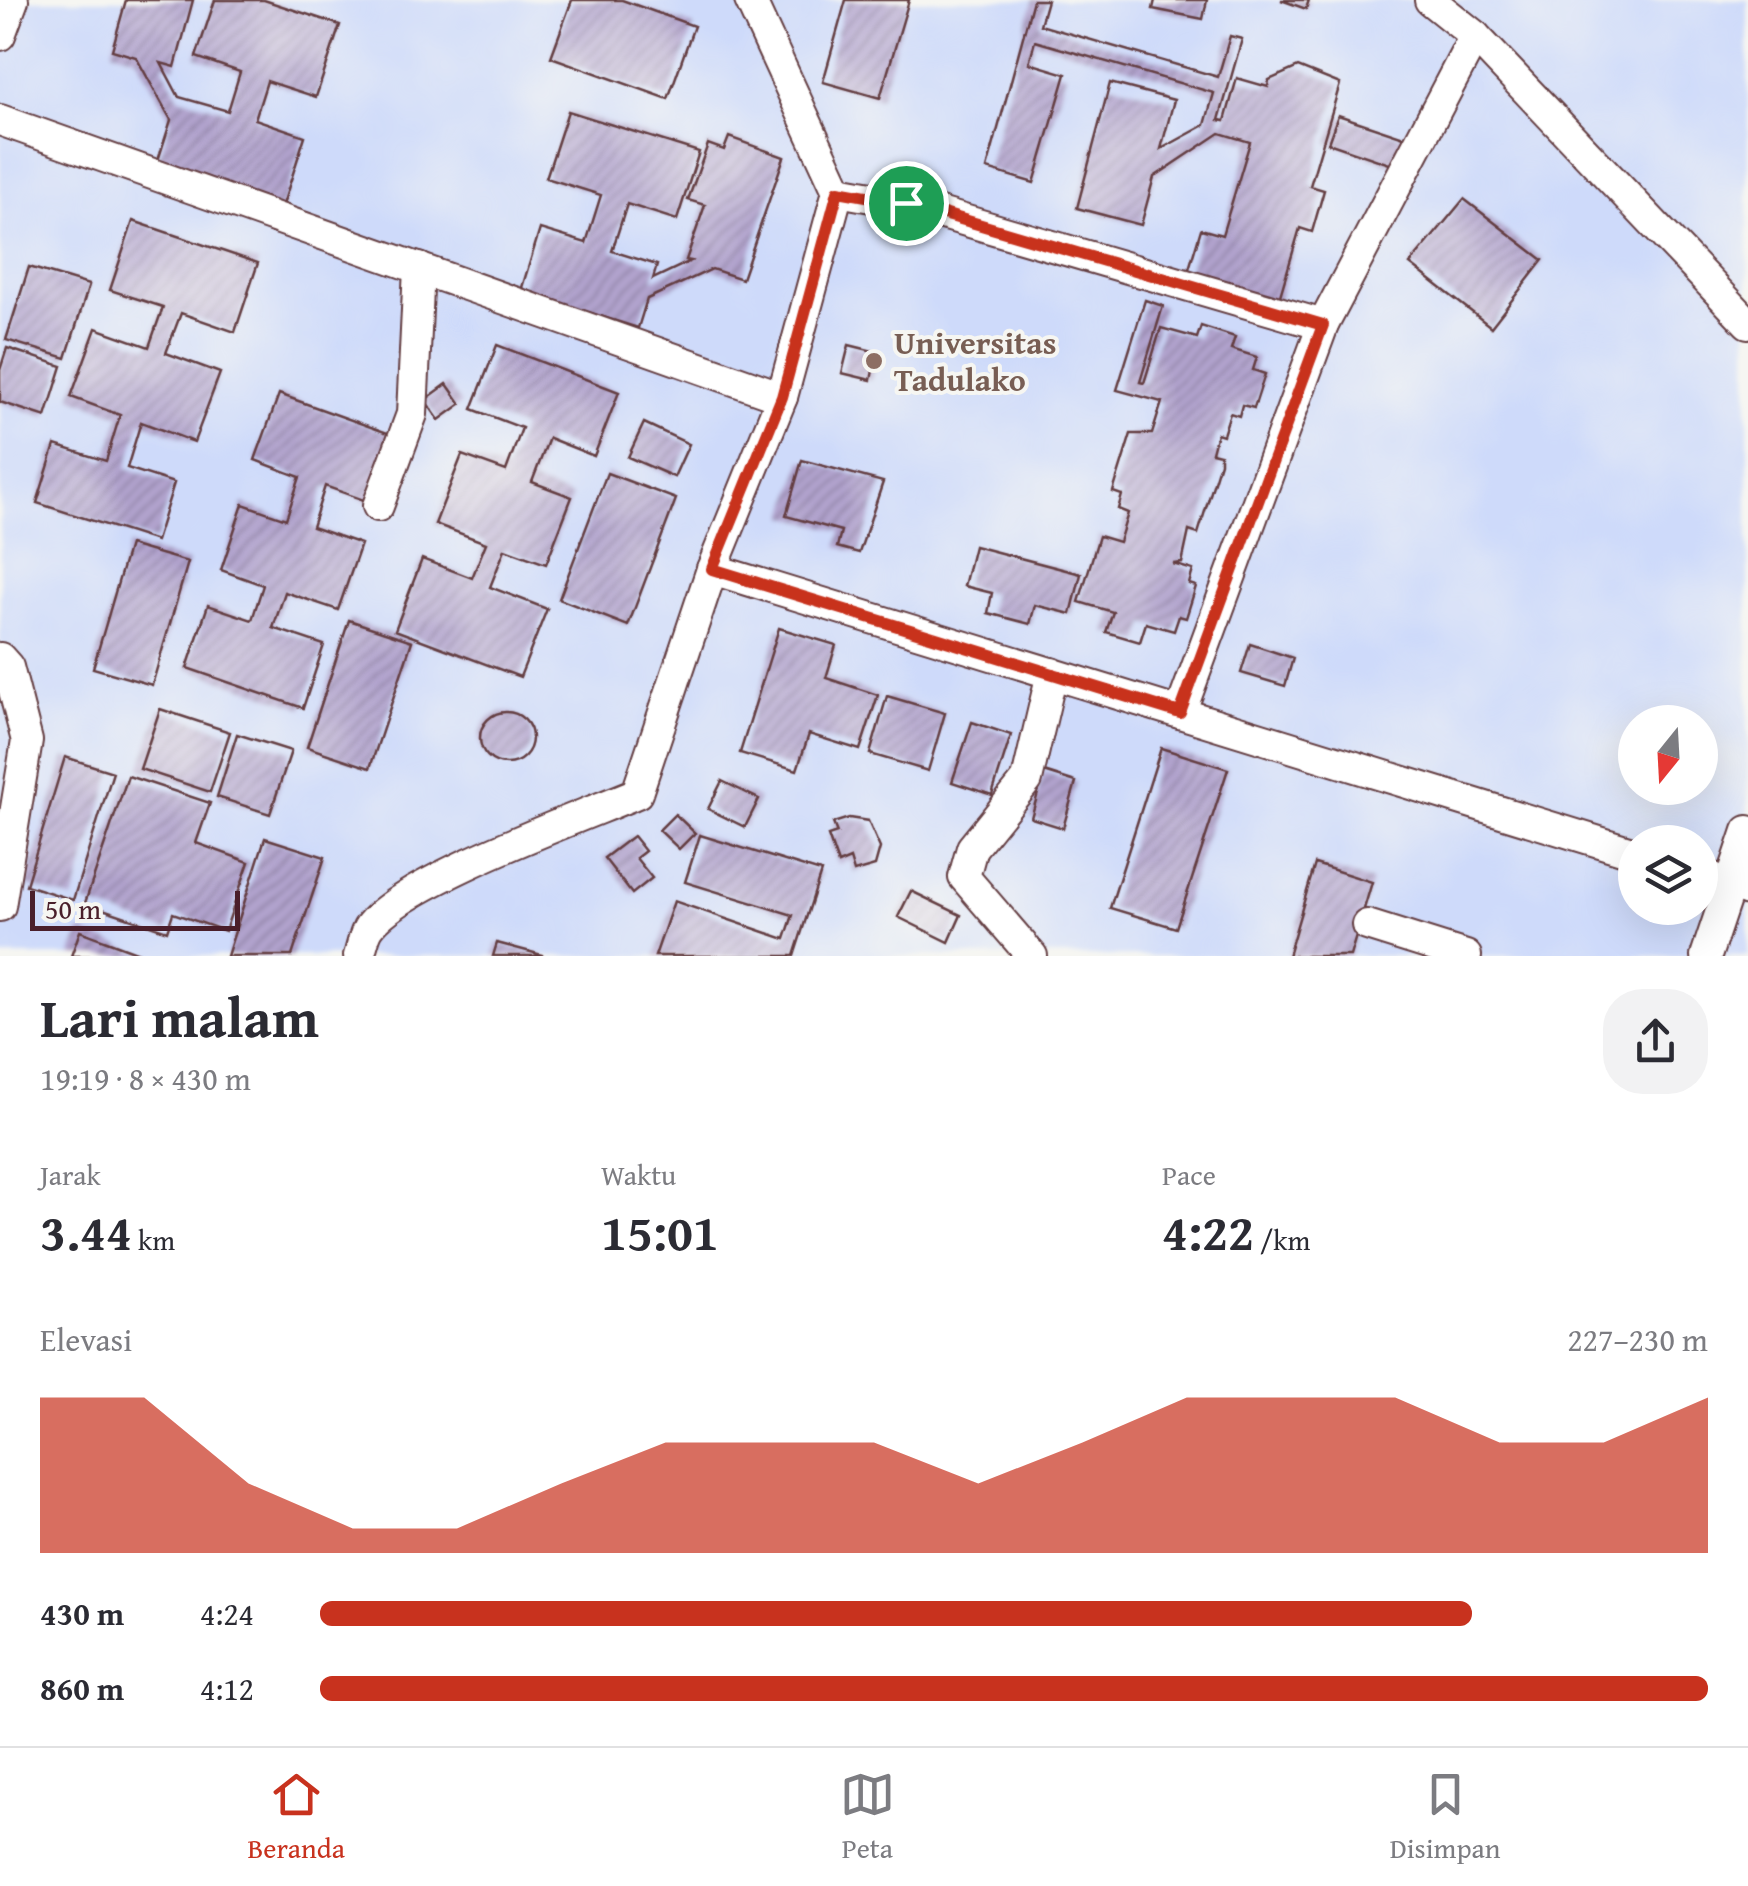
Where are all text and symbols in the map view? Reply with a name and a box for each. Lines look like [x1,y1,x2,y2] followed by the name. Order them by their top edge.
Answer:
[864,161,949,246] pin
[879,176,934,231] icon: arrive
[894,319,1056,403] place label: Universitas Tadulako
[863,350,885,372] marker: Universitas Tadulako
[1618,705,1718,805] north arrow
[1618,705,1718,925] map controls
[1618,825,1718,925] button: layers
[30,886,240,930] scale bar
[45,888,101,929] text: 50 m
[40,977,319,1057] text: Lari malam
[1603,989,1708,1094] button: share
[40,1055,251,1102] text: 19:19 · 8 × 430 m
[40,1154,101,1195] text: Jarak
[601,1154,676,1195] text: Waktu
[1162,1154,1216,1195] text: Pace
[40,1195,132,1268] text: 3.44
[601,1195,719,1268] text: 15:01
[1162,1195,1254,1268] text: 4:22
[132,1219,175,1260] text: km
[1254,1219,1310,1260] text: /km
[40,1316,132,1363] text: Elevasi
[1567,1316,1708,1363] text: 227–230 m
[40,1590,124,1637] text: 430 m
[200,1590,254,1637] text: 4:24
[40,1665,124,1712] text: 860 m
[200,1665,254,1712] text: 4:12
[247,1767,345,1868] tab: Beranda
[840,1767,895,1868] tab: Peta
[1390,1767,1501,1868] tab: Disimpan

